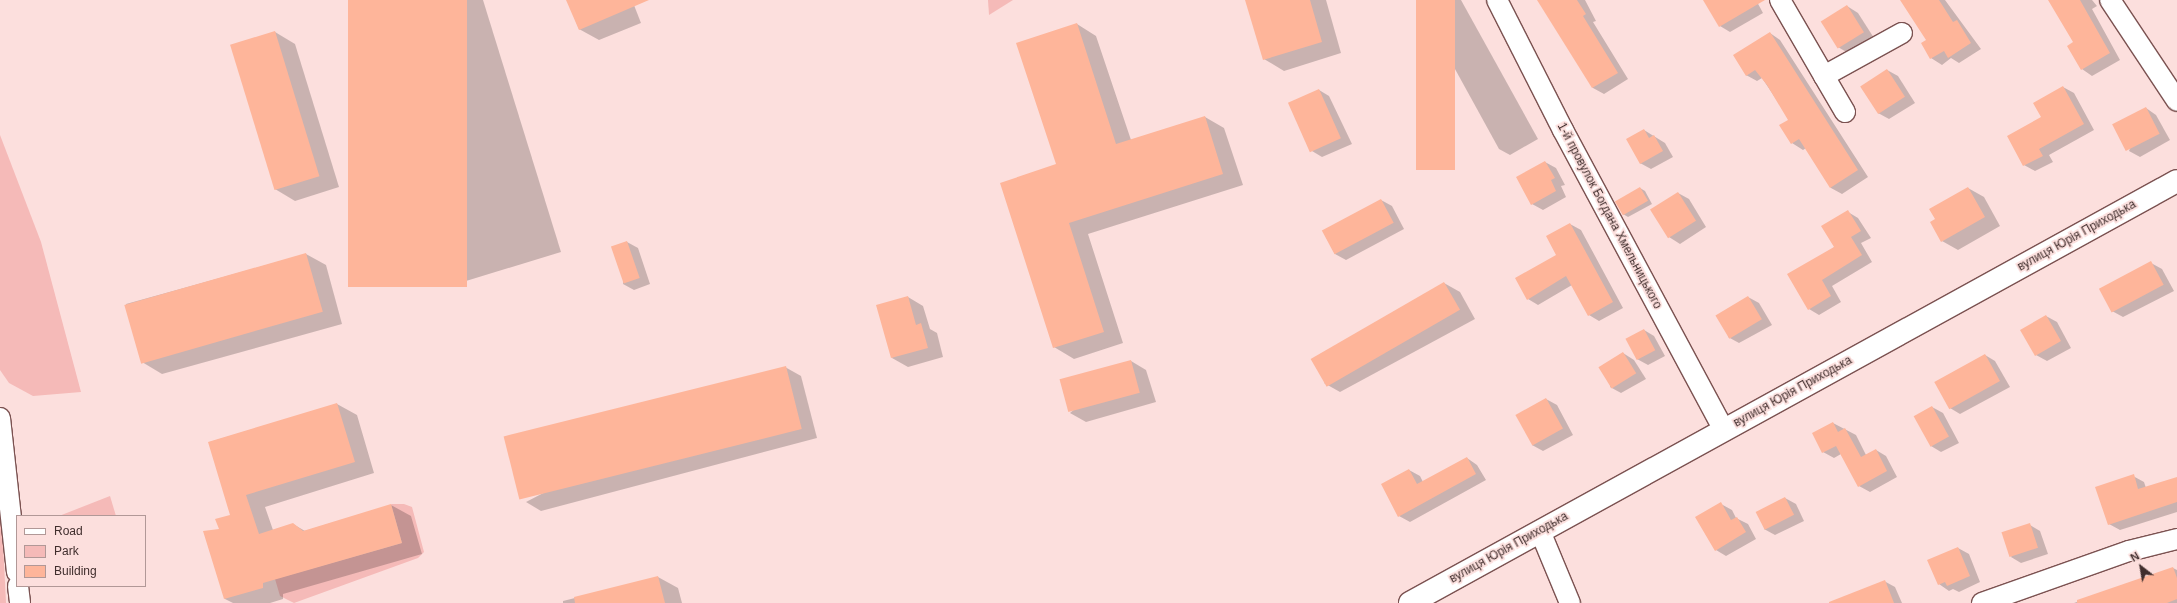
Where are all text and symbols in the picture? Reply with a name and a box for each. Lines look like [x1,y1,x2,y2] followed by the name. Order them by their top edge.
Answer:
[1554,121,1664,311] street label: 1-й провулок Богдана Хмельницького
[2015,197,2139,275] street label: вулиця Юрія Приходька
[1731,353,1855,431] street label: вулиця Юрія Приходька
[1447,509,1571,587] street label: вулиця Юрія Приходька
[16,515,146,587] legend
[54,524,83,538] text: Road
[54,544,79,558] text: Park
[2121,547,2161,587] north arrow
[2128,550,2141,564] text: N
[54,564,97,578] text: Building

